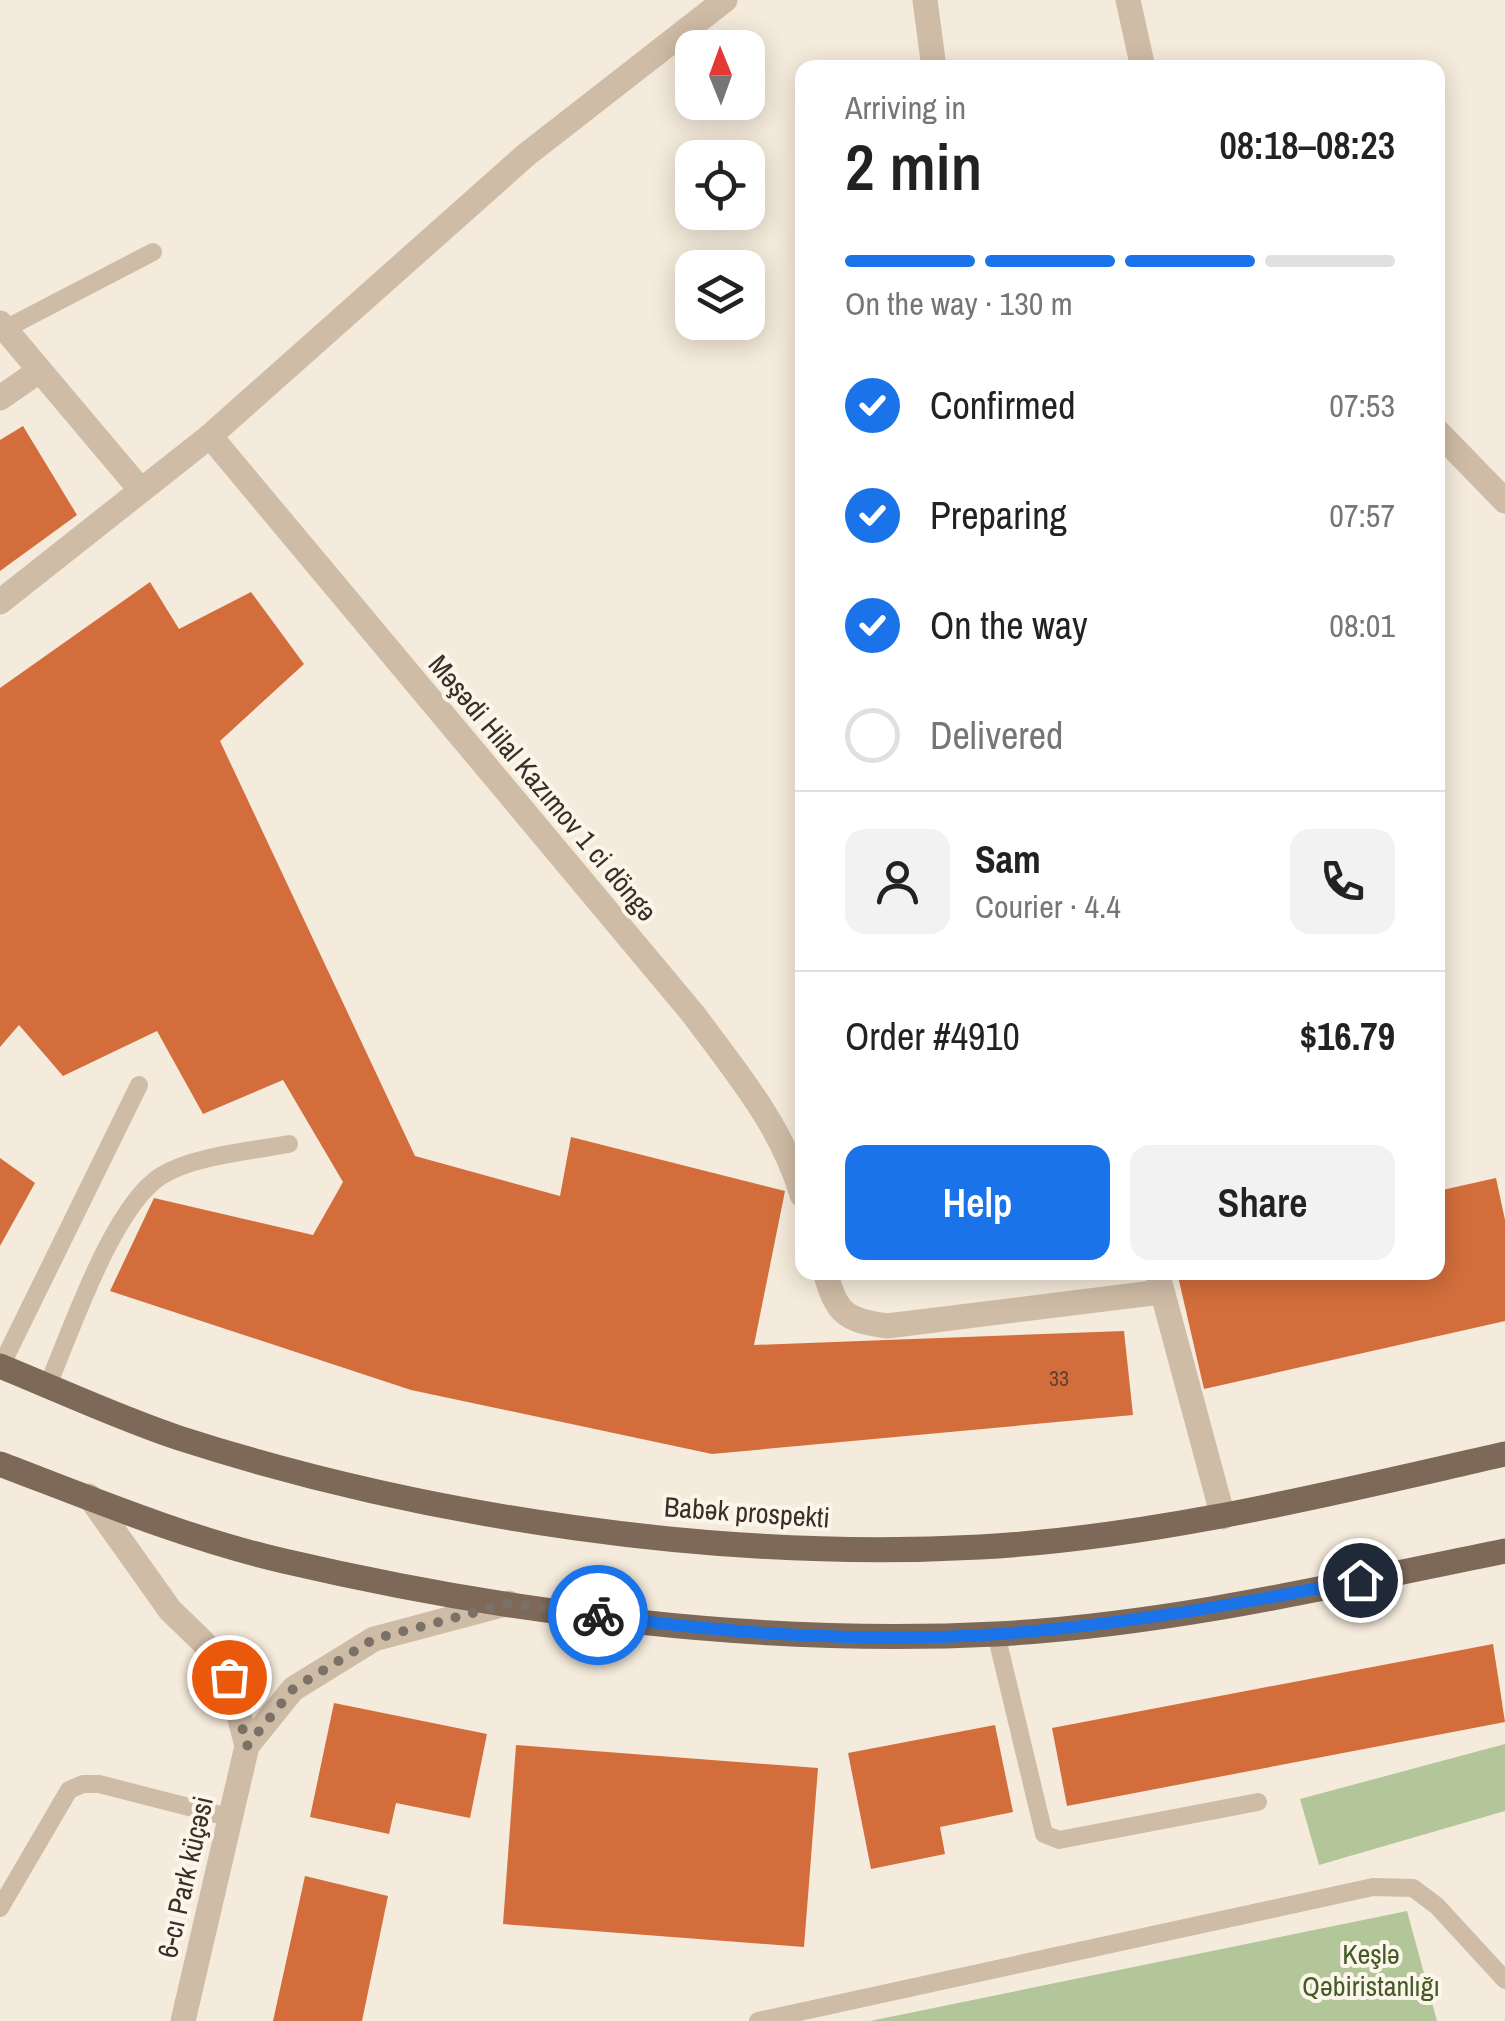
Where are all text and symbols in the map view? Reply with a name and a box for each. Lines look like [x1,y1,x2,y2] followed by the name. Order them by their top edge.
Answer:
[675,30,765,120] north arrow
[675,30,765,340] map controls
[845,86,966,129] text: Arriving in
[1219,120,1395,171] text: 08:18–08:23
[845,123,982,210] text: 2 min
[675,140,765,230] button: locate
[675,250,765,340] button: layers
[845,282,1073,325] text: On the way · 130 m
[845,378,900,433] icon: check
[930,380,1075,431] text: Confirmed
[1329,384,1395,427] text: 07:53
[845,488,900,543] icon: check
[930,490,1067,541] text: Preparing
[1329,494,1395,537] text: 07:57
[845,598,900,653] icon: check
[930,600,1088,651] text: On the way
[1329,604,1395,647] text: 08:01
[420,647,666,929] street label: Məşədi Hilal Kazımov 1 ci döngə
[930,710,1063,761] text: Delivered
[845,829,950,934] button: person
[1290,829,1395,934] button: phone
[975,834,1041,885] text: Sam
[975,885,1121,928] text: Courier · 4.4
[845,1011,1020,1062] text: Order #4910
[1300,1011,1395,1062] text: $16.79
[845,1145,1110,1260] button: Help
[1130,1145,1395,1260] button: Share
[1049,1363,1069,1393] house number: 33
[663,1487,831,1537] street label: Babək prospekti
[1318,1538,1403,1623] pin
[1333,1553,1388,1608] icon: home
[548,1565,648,1665] courier
[571,1588,626,1643] icon: bike
[187,1635,272,1720] pin
[202,1650,257,1705] icon: bag
[148,1793,222,1961] street label: 6-cı Park küçəsi
[1302,1935,1440,2005] park label: Keşlə Qəbiristanlığı

